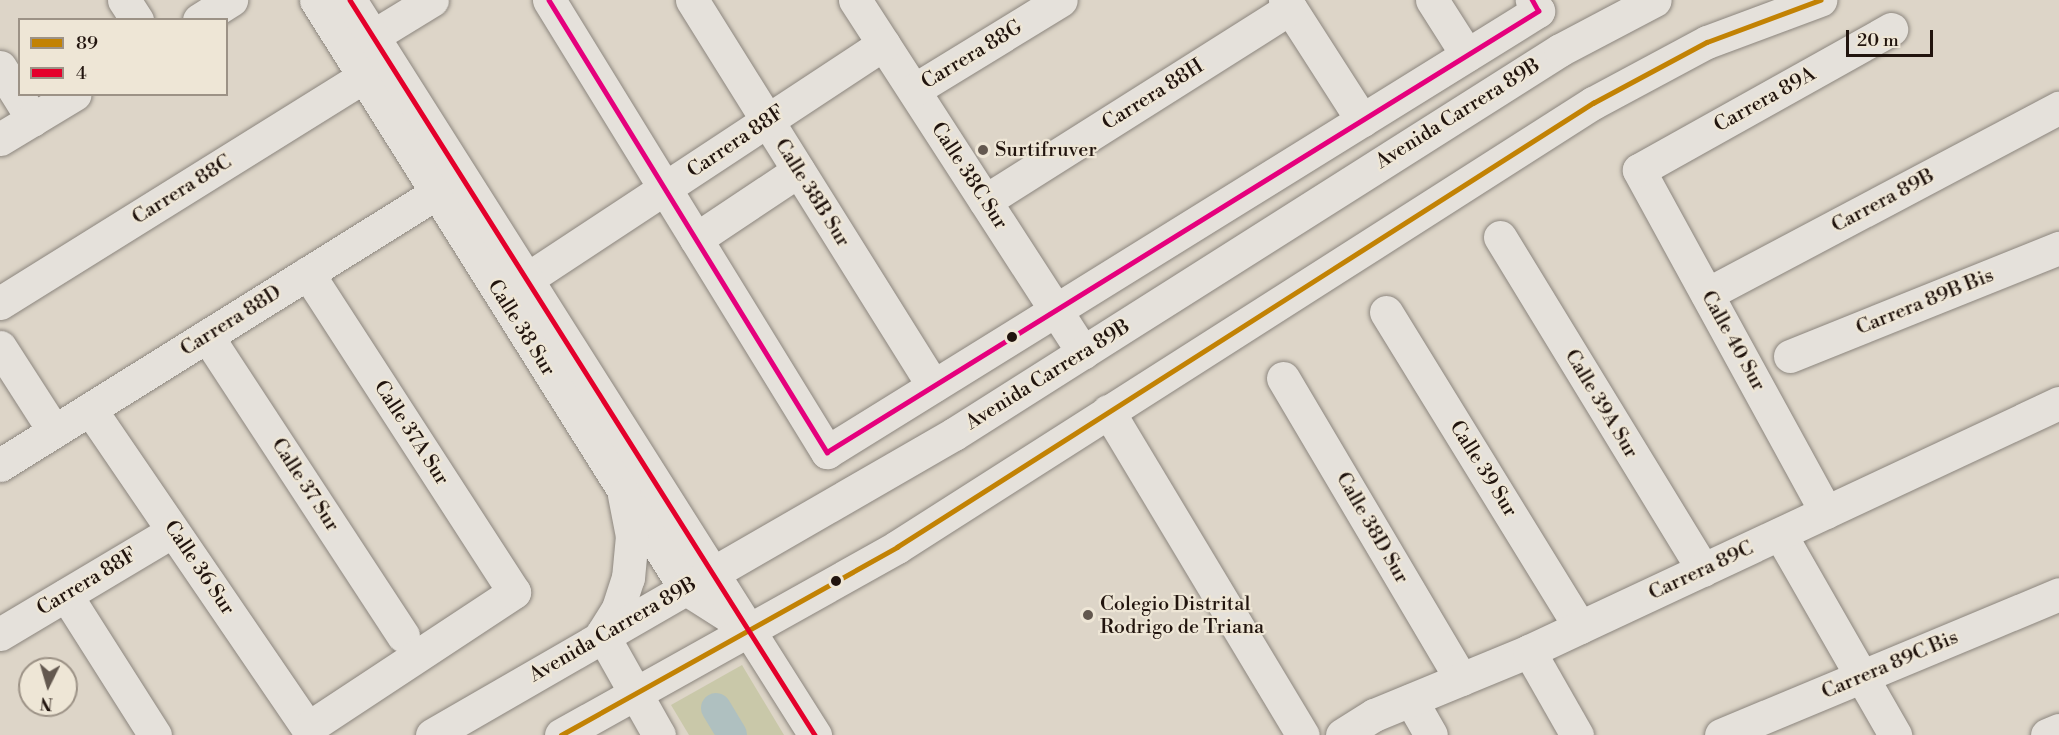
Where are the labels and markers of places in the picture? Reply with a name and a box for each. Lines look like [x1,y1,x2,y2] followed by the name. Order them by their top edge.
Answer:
[995,138,1097,162] place label: Surtifruver
[976,143,990,157] marker: Surtifruver
[1006,331,1018,343] unlabelled marker
[830,575,842,587] unlabelled marker
[1100,592,1264,639] place label: Colegio Distrital Rodrigo de Triana
[1081,608,1095,622] marker: Colegio Distrital Rodrigo de Triana

